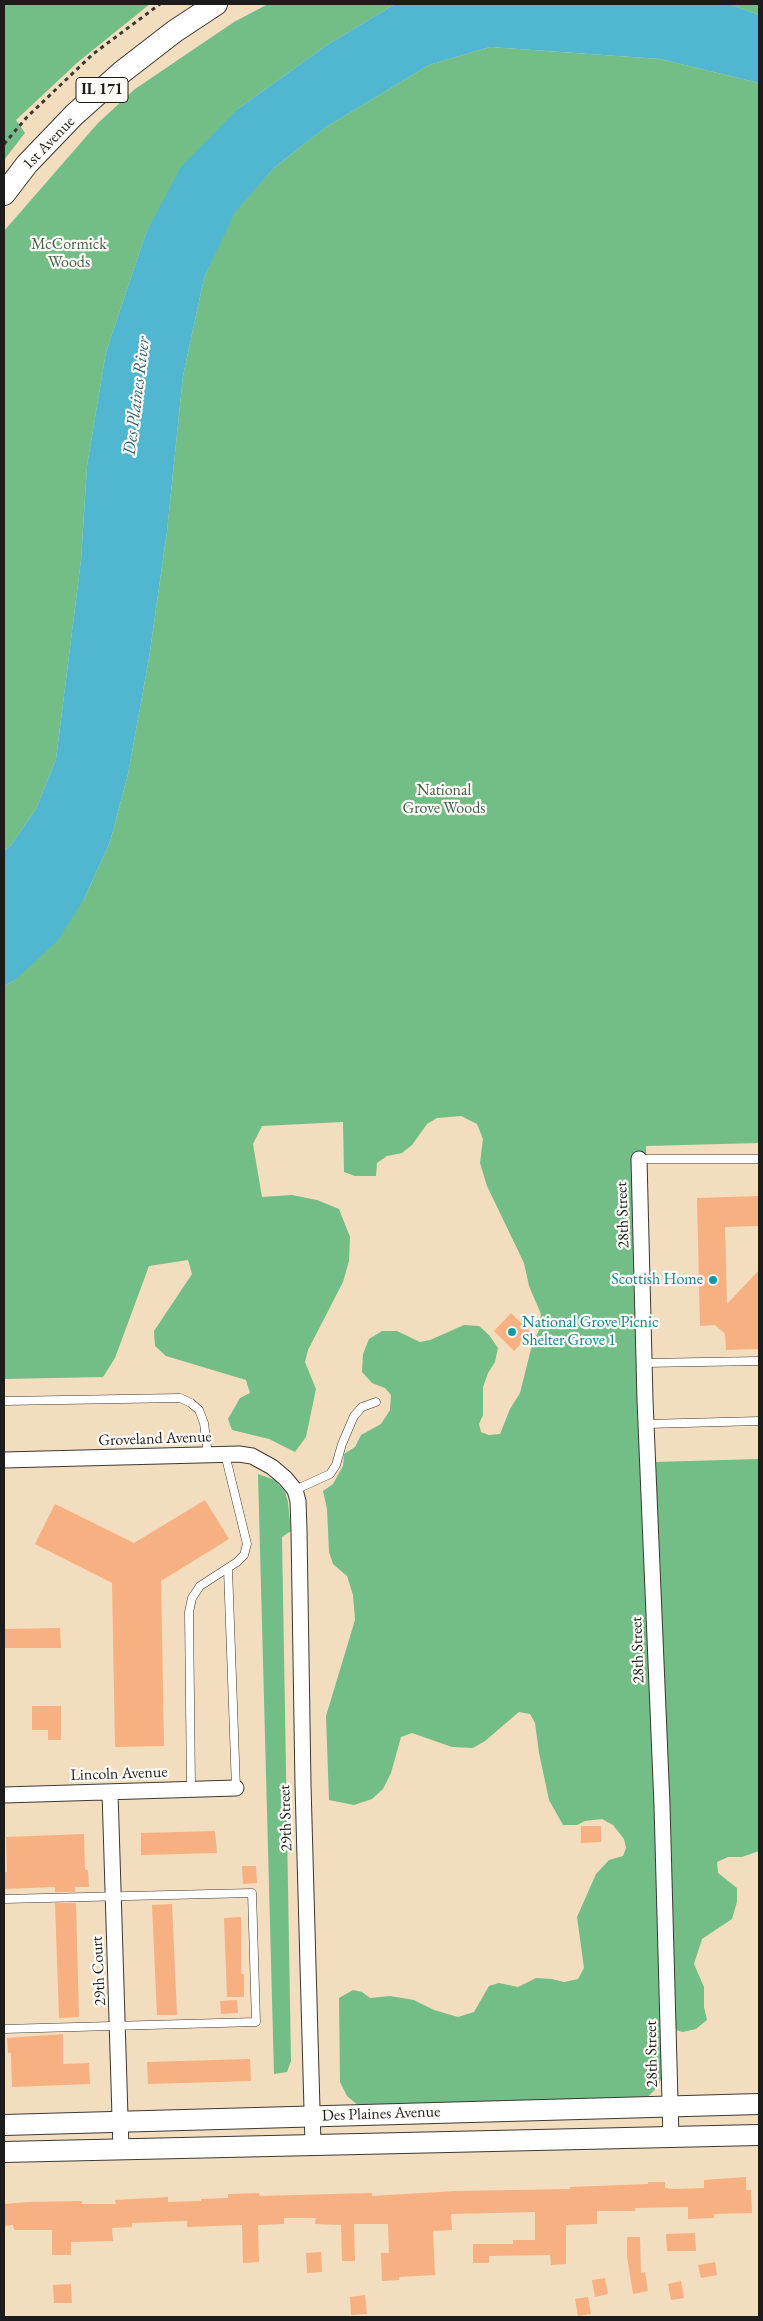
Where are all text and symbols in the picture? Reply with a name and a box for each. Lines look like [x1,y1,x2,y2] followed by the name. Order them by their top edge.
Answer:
[76,78,128,102] road number: IL 171
[19,112,79,174] street label: 1st Avenue
[31,235,107,273] park label: McCormick Woods
[119,335,155,457] water label: Des Plaines River
[403,781,485,819] park label: National Grove Woods
[612,1181,634,1249] street label: 28th Street
[611,1270,703,1290] place label: Scottish Home
[707,1274,719,1286] marker: Scottish Home
[522,1313,658,1351] place label: National Grove Picnic Shelter Grove 1
[506,1326,518,1338] marker: National Grove Picnic Shelter Grove 1
[98,1427,212,1451] street label: Groveland Avenue
[627,1616,649,1684] street label: 28th Street
[70,1763,168,1785] street label: Lincoln Avenue
[275,1784,297,1852] street label: 29th Street
[88,1936,110,2006] street label: 29th Court
[642,2020,662,2088] street label: 28th Street
[321,2102,441,2126] street label: Des Plaines Avenue

